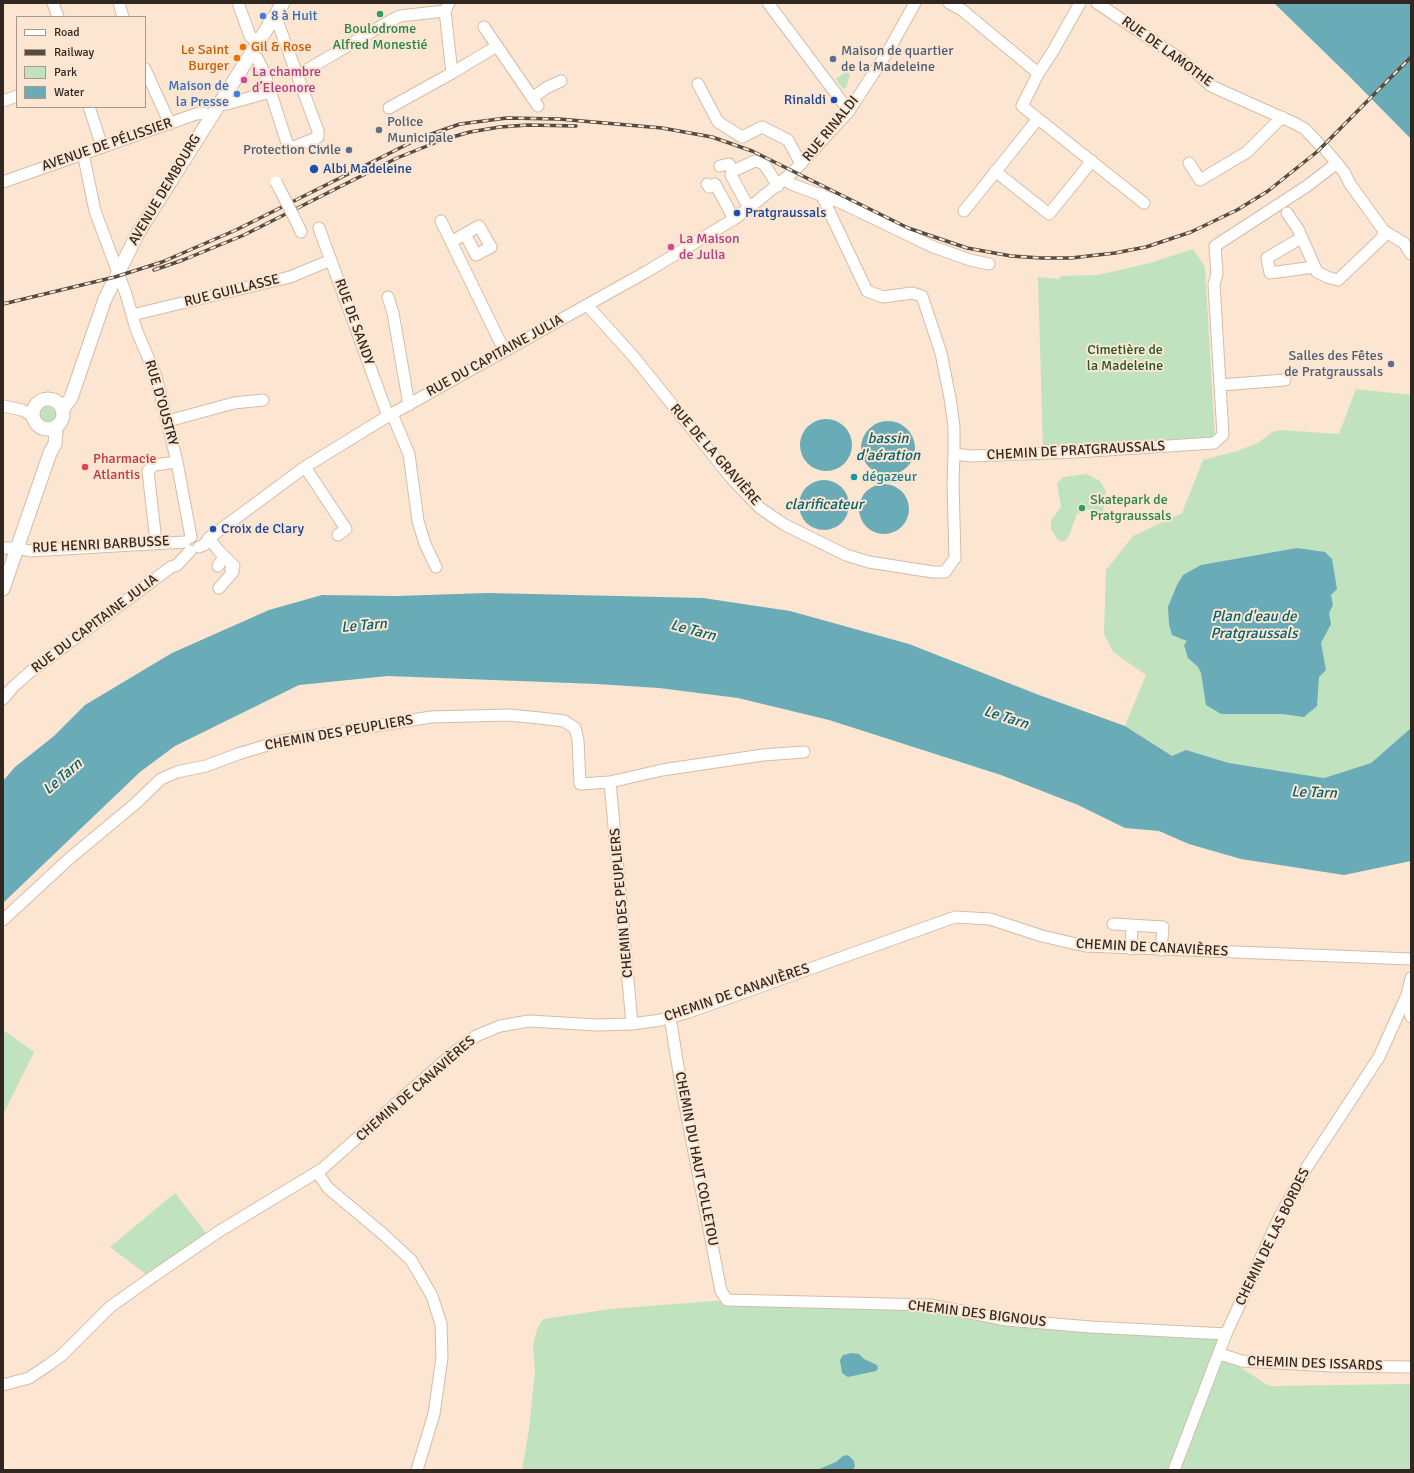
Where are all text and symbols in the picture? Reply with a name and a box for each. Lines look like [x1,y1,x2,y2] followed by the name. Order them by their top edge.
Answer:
[271,8,317,24] place label: 8 à Huit
[375,9,385,19] marker: Boulodrome Alfred Monestié
[258,11,268,21] marker: 8 à Huit
[1118,13,1216,91] street label: RUE DE LAMOTHE
[16,16,146,108] legend
[333,21,427,54] place label: Boulodrome Alfred Monestié
[54,25,80,40] text: Road
[251,39,311,55] place label: Gil & Rose
[181,42,229,74] place label: Le Saint Burger
[238,42,248,52] marker: Gil & Rose
[841,43,953,76] place label: Maison de quartier de la Madeleine
[54,45,94,60] text: Railway
[232,53,242,63] marker: Le Saint Burger
[828,54,838,64] marker: Maison de quartier de la Madeleine
[252,64,321,96] place label: La chambre d’Eleonore
[54,65,77,80] text: Park
[239,75,249,85] marker: La chambre d’Eleonore
[168,78,229,110] place label: Maison de la Presse
[54,85,84,100] text: Water
[232,89,242,99] marker: Maison de la Presse
[784,92,826,108] place label: Rinaldi
[799,93,863,165] street label: RUE RINALDI
[829,95,839,105] marker: Rinaldi
[387,114,453,146] place label: Police Municipale
[40,115,174,175] street label: AVENUE DE PÉLISSIER
[374,125,384,135] marker: Police Municipale
[125,132,205,248] street label: AVENUE DEMBOURG
[243,142,341,158] place label: Protection Civile
[344,145,354,155] marker: Protection Civile
[323,161,412,177] place label: Albi Madeleine
[308,163,320,175] marker: Albi Madeleine
[745,205,826,221] place label: Pratgraussals
[732,208,742,218] marker: Pratgraussals
[679,231,740,264] place label: La Maison de Julia
[666,242,676,252] marker: La Maison de Julia
[183,271,281,311] street label: RUE GUILLASSE
[331,277,377,367] street label: RUE DE SANDY
[424,311,566,401] street label: RUE DU CAPITAINE JULIA
[1087,342,1163,374] park label: Cimetière de la Madeleine
[1284,348,1383,380] place label: Salles des Fêtes de Pratgraussals
[141,358,181,448] street label: RUE D'OUSTRY
[1386,359,1396,369] marker: Salles des Fêtes de Pratgraussals
[666,401,764,509] street label: RUE DE LA GRAVIÈRE
[856,430,920,465] water label: bassin d'aération
[986,438,1166,464] street label: CHEMIN DE PRATGRAUSSALS
[93,451,157,484] place label: Pharmacie Atlantis
[80,462,90,472] marker: Pharmacie Atlantis
[862,469,917,485] place label: dégazeur
[849,472,859,482] marker: dégazeur
[1090,492,1171,524] place label: Skatepark de Pratgraussals
[785,496,863,514] water label: clarificateur
[1077,503,1087,513] marker: Skatepark de Pratgraussals
[221,521,304,537] place label: Croix de Clary
[208,524,218,534] marker: Croix de Clary
[32,533,170,557] street label: RUE HENRI BARBUSSE
[29,571,161,677] street label: RUE DU CAPITAINE JULIA
[1210,608,1298,643] water label: Plan d'eau de Pratgraussals
[340,615,388,637] water label: Le Tarn
[669,616,717,646] water label: Le Tarn
[981,702,1031,734] water label: Le Tarn
[264,712,414,754] street label: CHEMIN DES PEUPLIERS
[40,755,86,799] water label: Le Tarn
[1291,783,1337,803] water label: Le Tarn
[607,827,637,979] street label: CHEMIN DES PEUPLIERS
[1075,936,1229,960] street label: CHEMIN DE CANAVIÈRES
[662,960,812,1026] street label: CHEMIN DE CANAVIÈRES
[353,1033,479,1145] street label: CHEMIN DE CANAVIÈRES
[671,1070,721,1248] street label: CHEMIN DU HAUT COLLETOU
[1232,1165,1314,1309] street label: CHEMIN DE LAS BORDES
[907,1297,1047,1331] street label: CHEMIN DES BIGNOUS
[1247,1353,1383,1375] street label: CHEMIN DES ISSARDS

